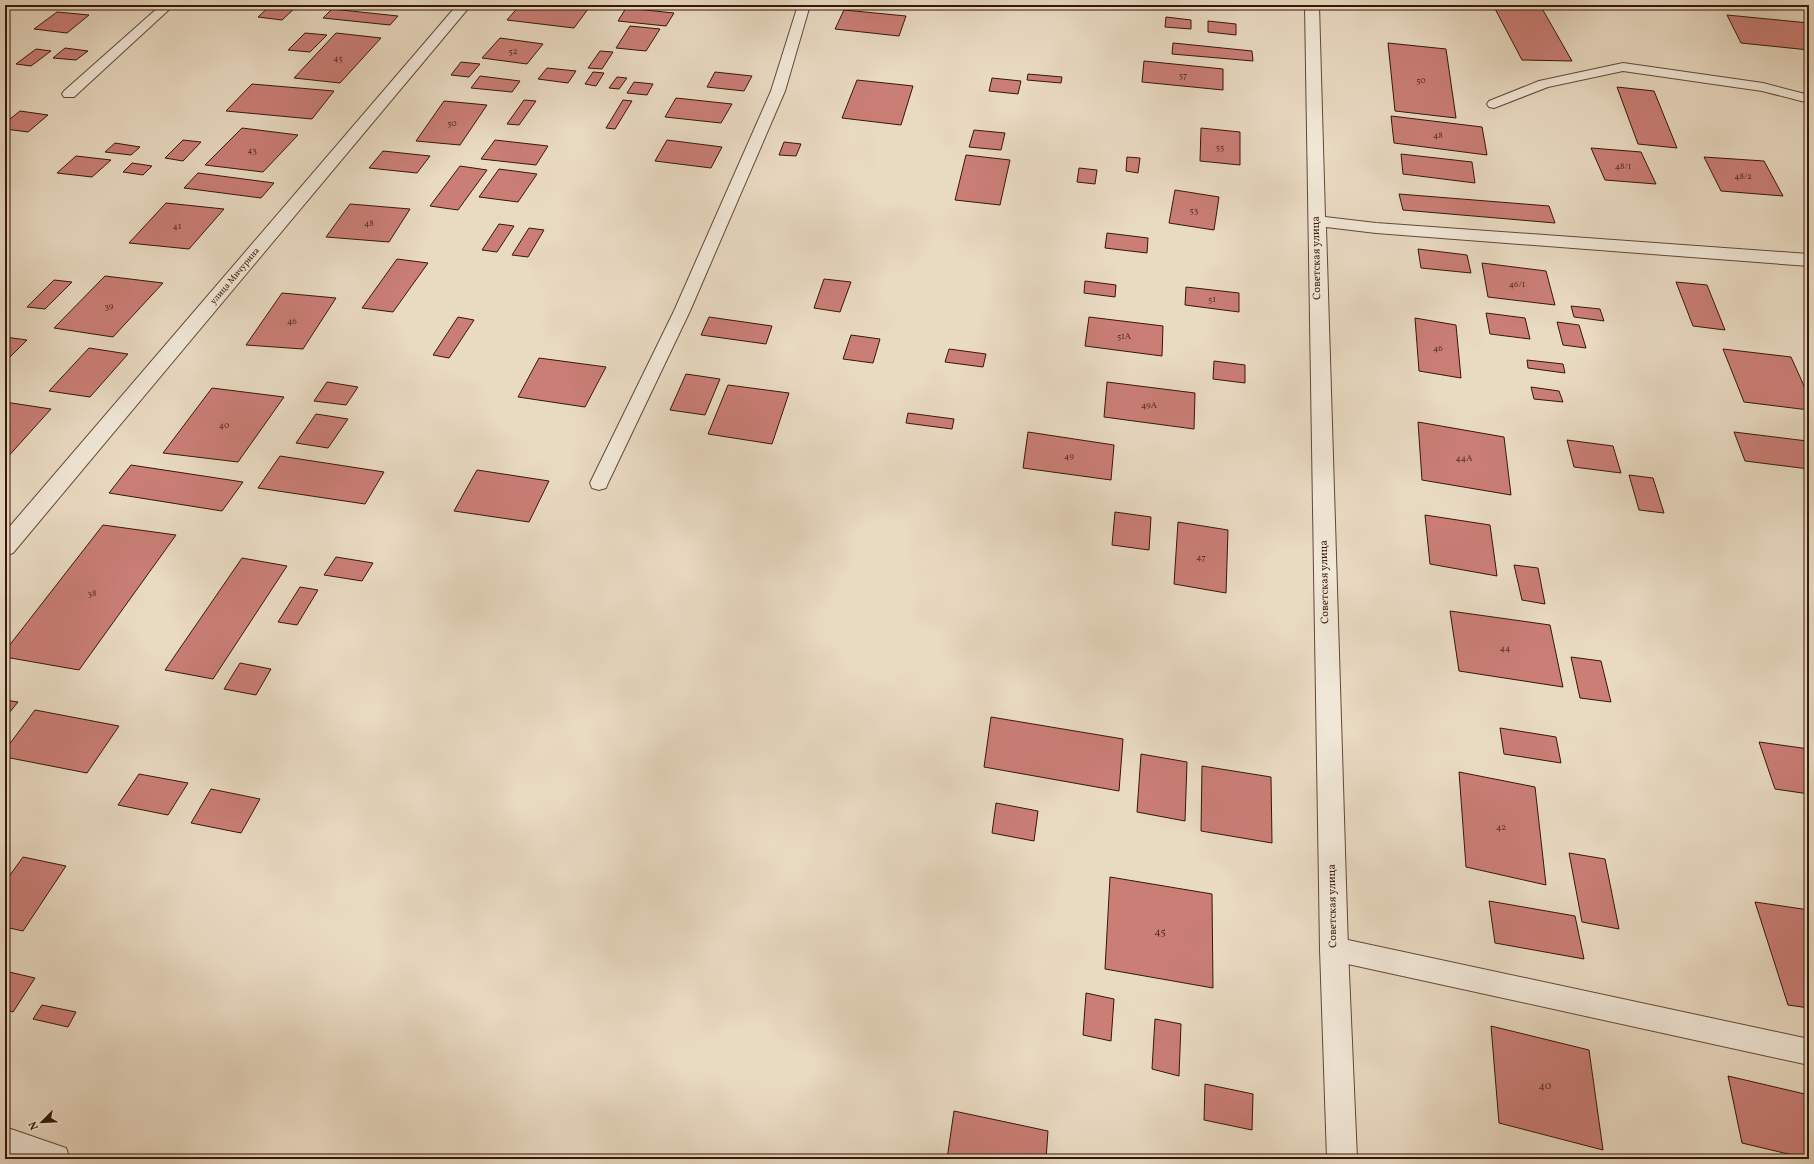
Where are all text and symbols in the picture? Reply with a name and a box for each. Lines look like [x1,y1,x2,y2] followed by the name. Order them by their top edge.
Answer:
[508,45,518,58] house number: 52
[333,52,343,65] house number: 45
[1179,69,1187,82] house number: 57
[1416,74,1426,87] house number: 50
[447,117,457,130] house number: 50
[1433,129,1443,142] house number: 48
[1216,141,1224,154] house number: 55
[247,144,257,157] house number: 43
[1615,160,1631,173] house number: 48/1
[1734,170,1752,183] house number: 48/2
[1190,204,1199,217] house number: 53
[1309,215,1325,300] street label: Советская улица
[364,217,374,230] house number: 48
[173,220,181,233] house number: 41
[207,244,263,307] street label: улица Мичурина
[1509,278,1525,291] house number: 46/1
[1208,293,1216,306] house number: 51
[104,300,114,313] house number: 39
[287,315,297,328] house number: 46
[1117,330,1132,343] house number: 51А
[1433,342,1443,355] house number: 46
[1141,399,1158,412] house number: 49А
[219,419,230,432] house number: 40
[1064,450,1074,463] house number: 49
[1455,452,1473,465] house number: 44А
[1317,539,1333,624] street label: Советская улица
[1196,551,1206,564] house number: 47
[87,587,97,600] house number: 38
[1500,642,1510,655] house number: 44
[1496,821,1506,834] house number: 42
[1325,863,1341,948] street label: Советская улица
[1154,925,1166,940] house number: 45
[1539,1079,1552,1094] house number: 40
[22,1102,62,1142] north arrow
[26,1119,43,1132] text: N

